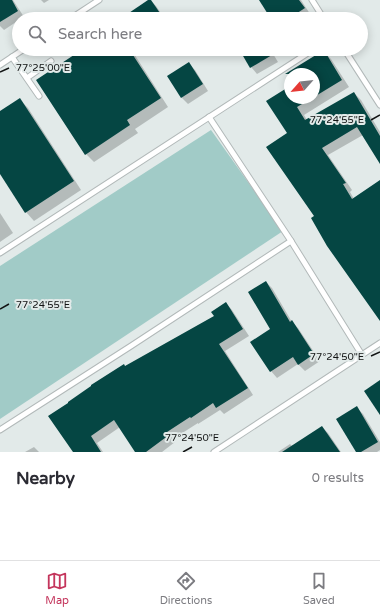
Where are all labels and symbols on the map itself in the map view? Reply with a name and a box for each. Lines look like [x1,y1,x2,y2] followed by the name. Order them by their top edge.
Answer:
[16,62,70,74] text: 77°25'00"E
[284,68,320,104] north arrow
[310,114,364,126] text: 77°24'55"E
[16,299,70,311] text: 77°24'55"E
[310,351,364,363] text: 77°24'50"E
[165,432,219,444] text: 77°24'50"E

